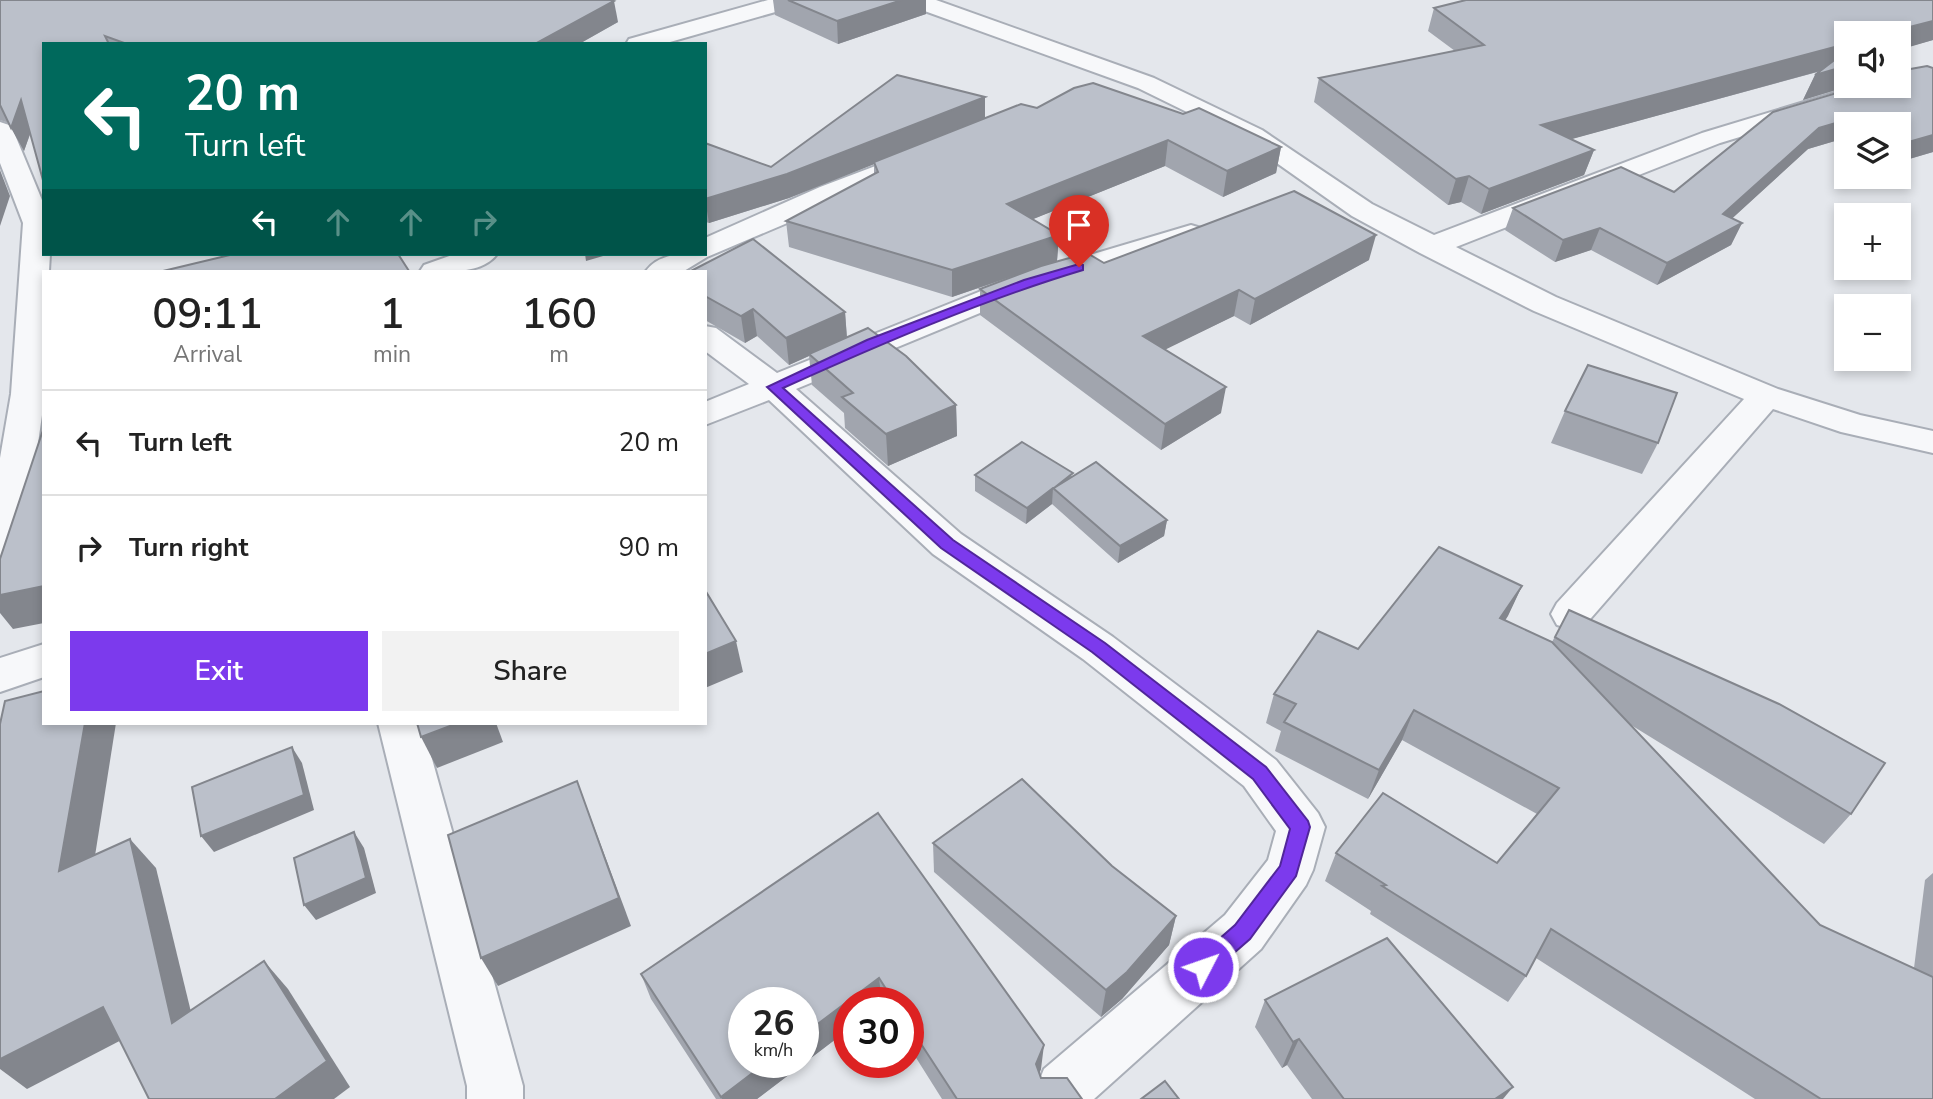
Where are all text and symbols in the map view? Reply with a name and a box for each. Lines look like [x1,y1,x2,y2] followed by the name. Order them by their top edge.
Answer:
[1834,21,1911,371] map controls
[1834,21,1911,98] button: sound
[185,60,300,127] text: 20 m
[70,70,161,161] icon: left
[1834,112,1911,189] button: layers
[185,124,305,167] text: Turn left
[1049,195,1109,267] pin
[246,203,284,241] icon: left
[319,203,357,241] icon: ahead
[392,203,430,241] icon: ahead
[465,203,503,241] icon: right
[1834,203,1911,280] button: +
[1060,206,1098,244] icon: arrive
[152,286,263,343] text: 09:11
[379,286,405,343] text: 1
[521,286,597,343] text: 160
[1834,294,1911,371] button: −
[173,339,242,370] text: Arrival
[373,339,411,370] text: min
[549,339,569,370] text: m
[70,424,108,462] icon: left
[129,425,232,460] text: Turn left
[619,425,679,460] text: 20 m
[70,529,108,567] icon: right
[129,530,248,565] text: Turn right
[619,530,679,565] text: 90 m
[70,631,368,711] button: Exit
[382,631,679,711] button: Share
[1166,930,1240,1004] position arrow
[833,987,924,1078] speed limit sign: 30
[752,1000,795,1047] text: 26
[754,1038,793,1062] text: km/h

